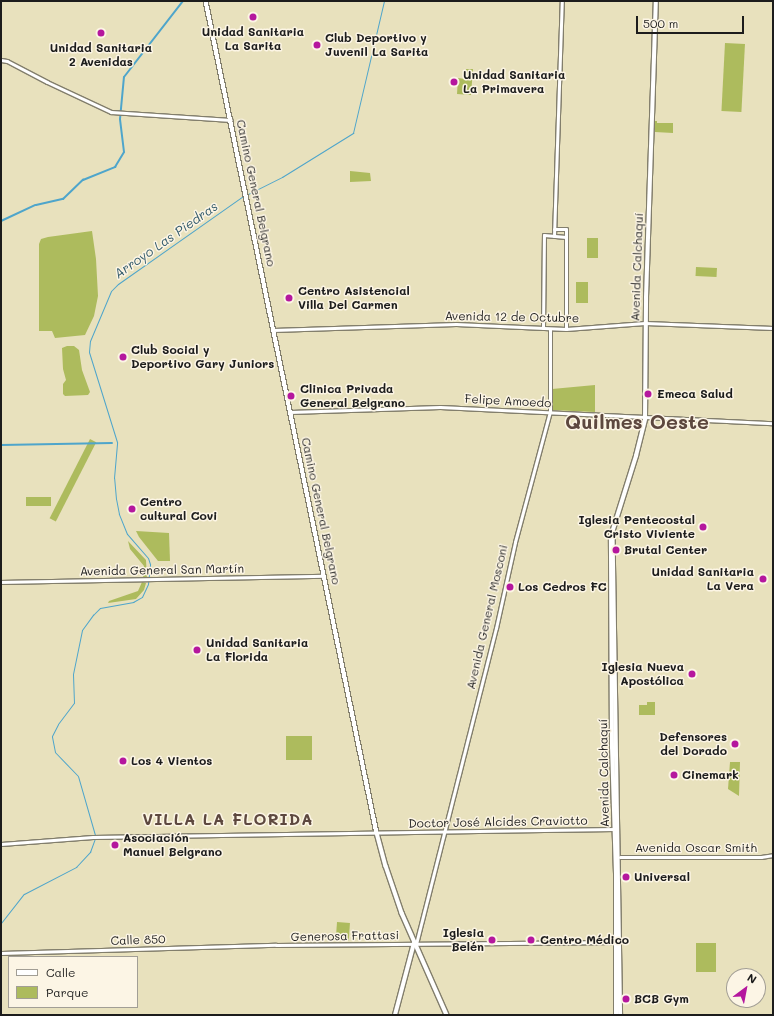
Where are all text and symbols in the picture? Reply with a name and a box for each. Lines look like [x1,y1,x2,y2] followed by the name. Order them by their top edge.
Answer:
[638,8,746,34] scale bar
[247,11,259,23] marker: Unidad Sanitaria La Sarita
[643,15,678,31] text: 500 m
[202,25,304,53] place label: Unidad Sanitaria La Sarita
[95,27,107,39] marker: Unidad Sanitaria 2 Avenidas
[325,31,428,59] place label: Club Deportivo y Juvenil La Sarita
[312,40,322,50] marker: Club Deportivo y Juvenil La Sarita
[50,41,152,69] place label: Unidad Sanitaria 2 Avenidas
[463,68,565,96] place label: Unidad Sanitaria La Primavera
[448,76,460,88] marker: Unidad Sanitaria La Primavera
[233,118,279,268] street label: Camino General Belgrano
[111,198,221,282] water label: Arroyo Las Piedras
[628,213,646,321] street label: Avenida Calchaquí
[298,284,410,312] place label: Centro Asistencial Villa Del Carmen
[283,292,295,304] marker: Centro Asistencial Villa Del Carmen
[445,309,579,325] street label: Avenida 12 de Octubre
[131,343,274,371] place label: Club Social y Deportivo Gary Juniors
[118,352,128,362] marker: Club Social y Deportivo Gary Juniors
[300,382,405,410] place label: Clinica Privada General Belgrano
[657,387,733,401] place label: Emeca Salud
[642,388,654,400] marker: Emeca Salud
[285,390,297,402] marker: Clinica Privada General Belgrano
[464,392,552,410] street label: Felipe Amoedo
[565,409,709,433] district label: Quilmes Oeste
[298,436,344,586] street label: Camino General Belgrano
[140,495,217,523] place label: Centro cultural Covi
[127,504,137,514] marker: Centro cultural Covi
[578,513,695,541] place label: Iglesia Pentecostal Cristo Viviente
[698,522,708,532] marker: Iglesia Pentecostal Cristo Viviente
[463,543,511,691] street label: Avenida General Mosconi
[624,543,707,557] place label: Brutal Center
[611,545,621,555] marker: Brutal Center
[80,561,244,579] street label: Avenida General San Martín
[652,565,754,593] place label: Unidad Sanitaria La Vera
[757,573,769,585] marker: Unidad Sanitaria La Vera
[518,580,607,594] place label: Los Cedros FC
[505,582,515,592] marker: Los Cedros FC
[206,636,308,664] place label: Unidad Sanitaria La Florida
[191,644,203,656] marker: Unidad Sanitaria La Florida
[602,660,684,688] place label: Iglesia Nueva Apostólica
[687,669,697,679] marker: Iglesia Nueva Apostólica
[596,719,612,827] street label: Avenida Calchaquí
[659,730,727,758] place label: Defensores del Dorado
[730,739,740,749] marker: Defensores del Dorado
[131,754,212,768] place label: Los 4 Vientos
[118,756,128,766] marker: Los 4 Vientos
[682,768,739,782] place label: Cinemark
[669,770,679,780] marker: Cinemark
[143,809,313,829] district label: VILLA LA FLORIDA
[408,813,588,831] street label: Doctor José Alcides Craviotto
[123,831,222,859] place label: Asociación Manuel Belgrano
[110,840,120,850] marker: Asociación Manuel Belgrano
[635,841,757,855] street label: Avenida Oscar Smith
[634,870,690,884] place label: Universal
[621,872,631,882] marker: Universal
[443,926,484,954] place label: Iglesia Belén
[291,928,399,944] street label: Generosa Frattasi
[110,932,166,948] street label: Calle 850
[540,933,629,947] place label: Centro Médico
[525,934,537,946] marker: Centro Médico
[487,935,497,945] marker: Iglesia Belén
[8,956,138,1008] legend
[46,964,76,980] text: Calle
[726,968,766,1008] north arrow
[745,970,760,987] text: N
[46,984,89,1000] text: Parque
[634,992,689,1006] place label: BCB Gym
[621,994,631,1004] marker: BCB Gym

